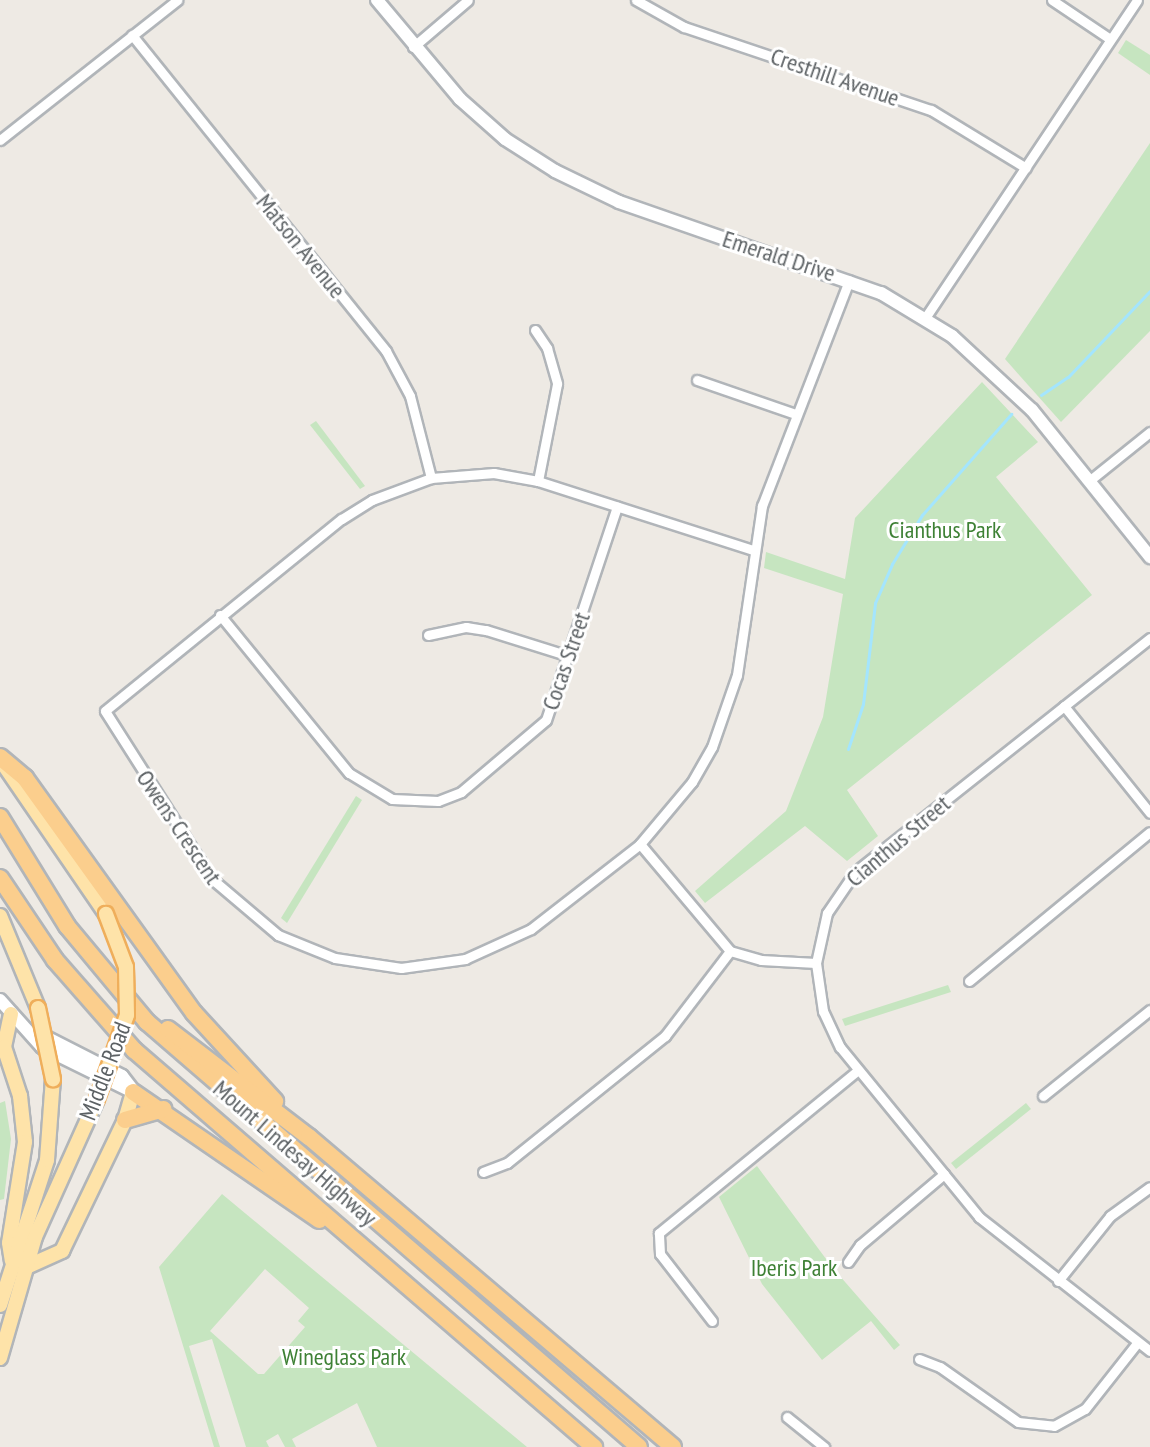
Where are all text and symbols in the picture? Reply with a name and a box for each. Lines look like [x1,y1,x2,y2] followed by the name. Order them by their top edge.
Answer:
[767,41,903,113] street label: Cresthill Avenue
[250,188,352,304] street label: Matson Avenue
[719,224,839,288] street label: Emerald Drive
[889,516,1001,544] park label: Cianthus Park
[536,608,596,714] street label: Cocas Street
[130,765,228,889] street label: Owens Crescent
[840,789,956,893] street label: Cianthus Street
[73,1018,137,1124] street label: Middle Road
[207,1074,383,1232] street label: Mount Lindesay Highway
[751,1254,837,1282] park label: Iberis Park
[282,1343,406,1371] park label: Wineglass Park

